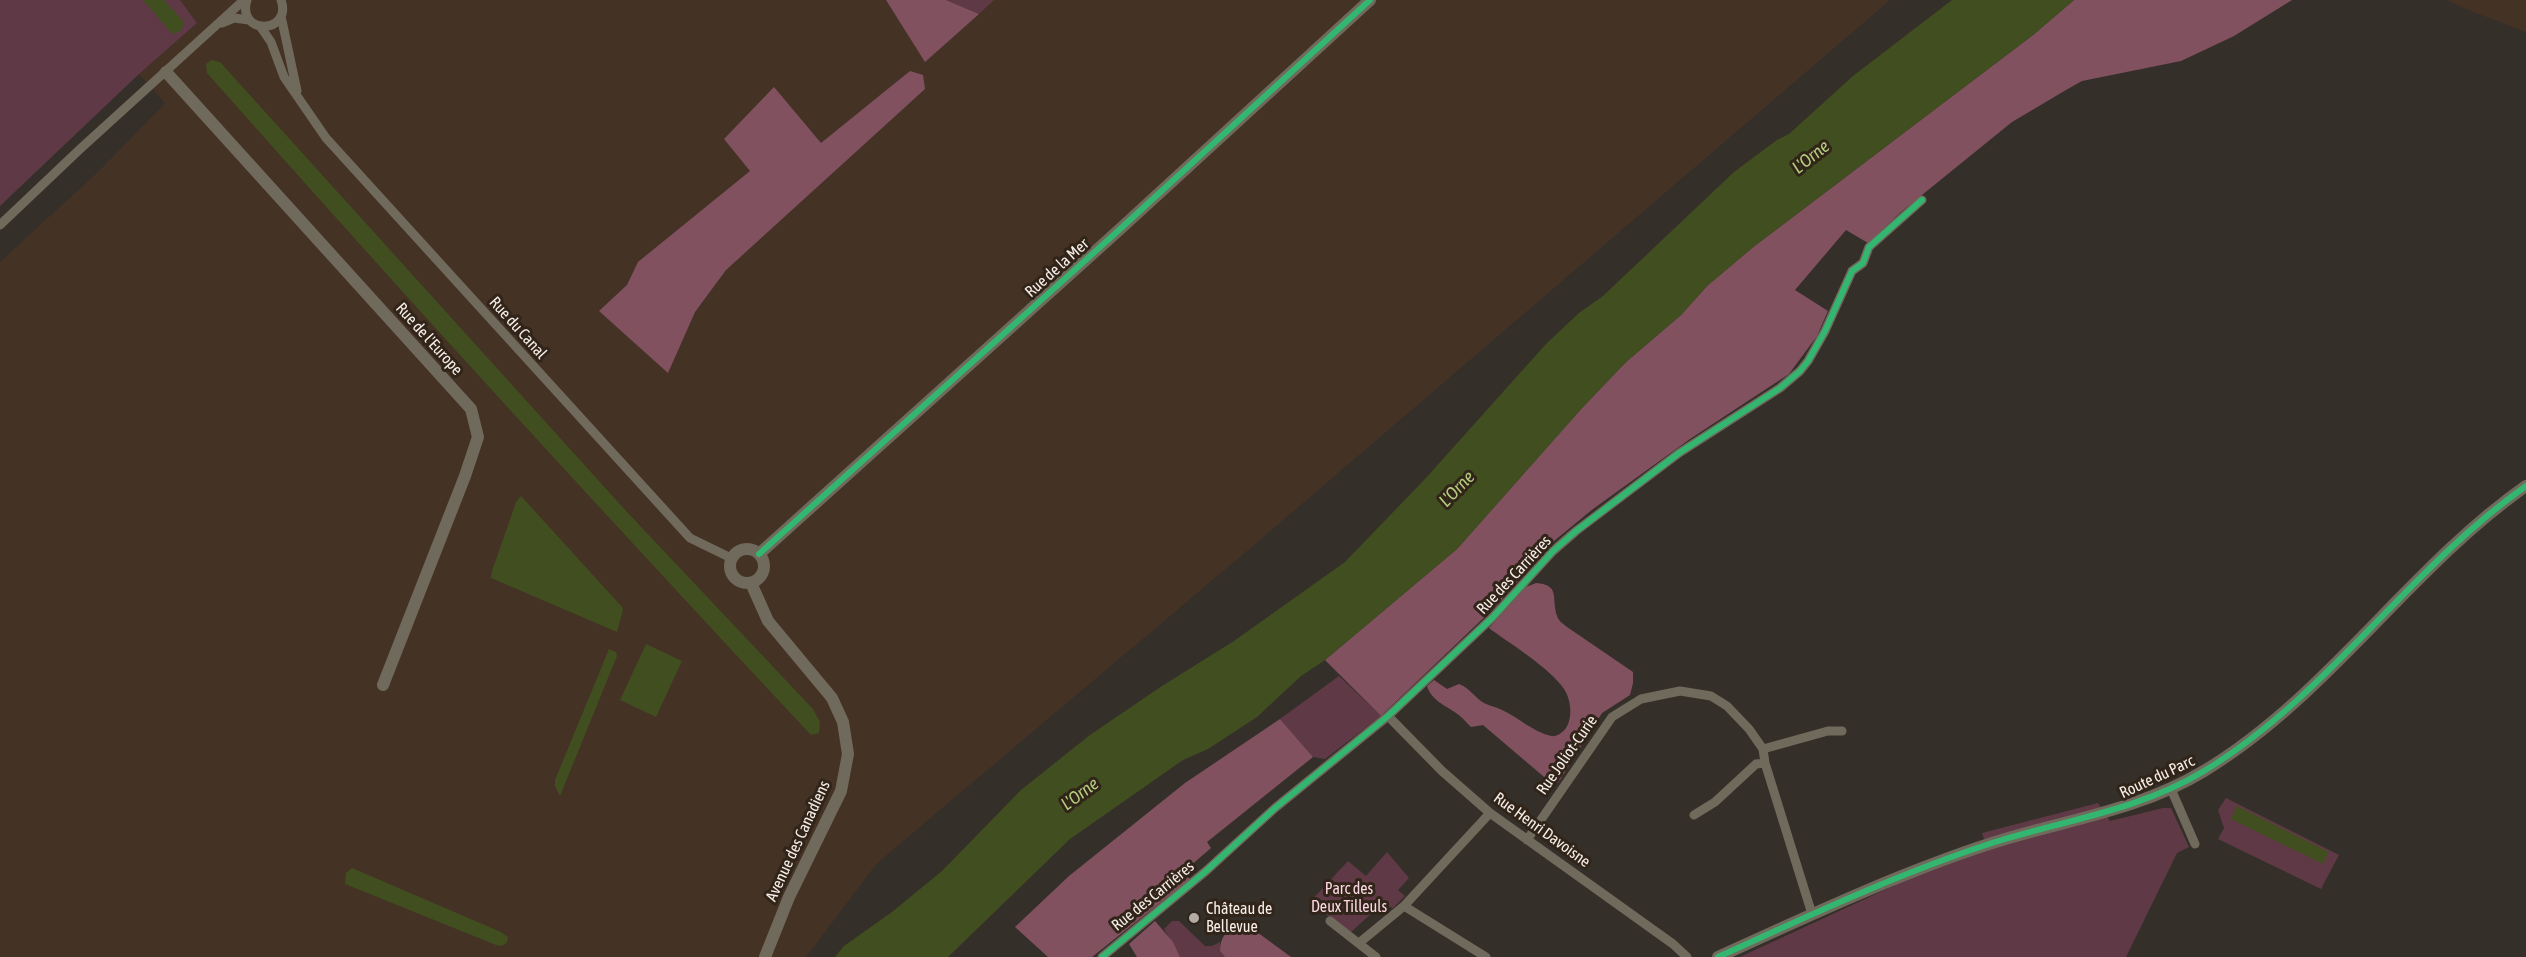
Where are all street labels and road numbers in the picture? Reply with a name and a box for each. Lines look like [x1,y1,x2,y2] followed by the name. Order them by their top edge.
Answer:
[1021,235,1093,301] street label: Rue de la Mer
[485,293,551,363] street label: Rue du Canal
[392,299,466,379] street label: Rue de l'Europe
[1473,532,1555,618] street label: Rue des Carrières
[1533,712,1601,798] street label: Rue Joliot-Curie
[2117,751,2197,803] street label: Route du Parc
[762,778,834,904] street label: Avenue des Canadiens
[1490,788,1594,872] street label: Rue Henri Davoisne
[1108,857,1198,935] street label: Rue des Carrières

